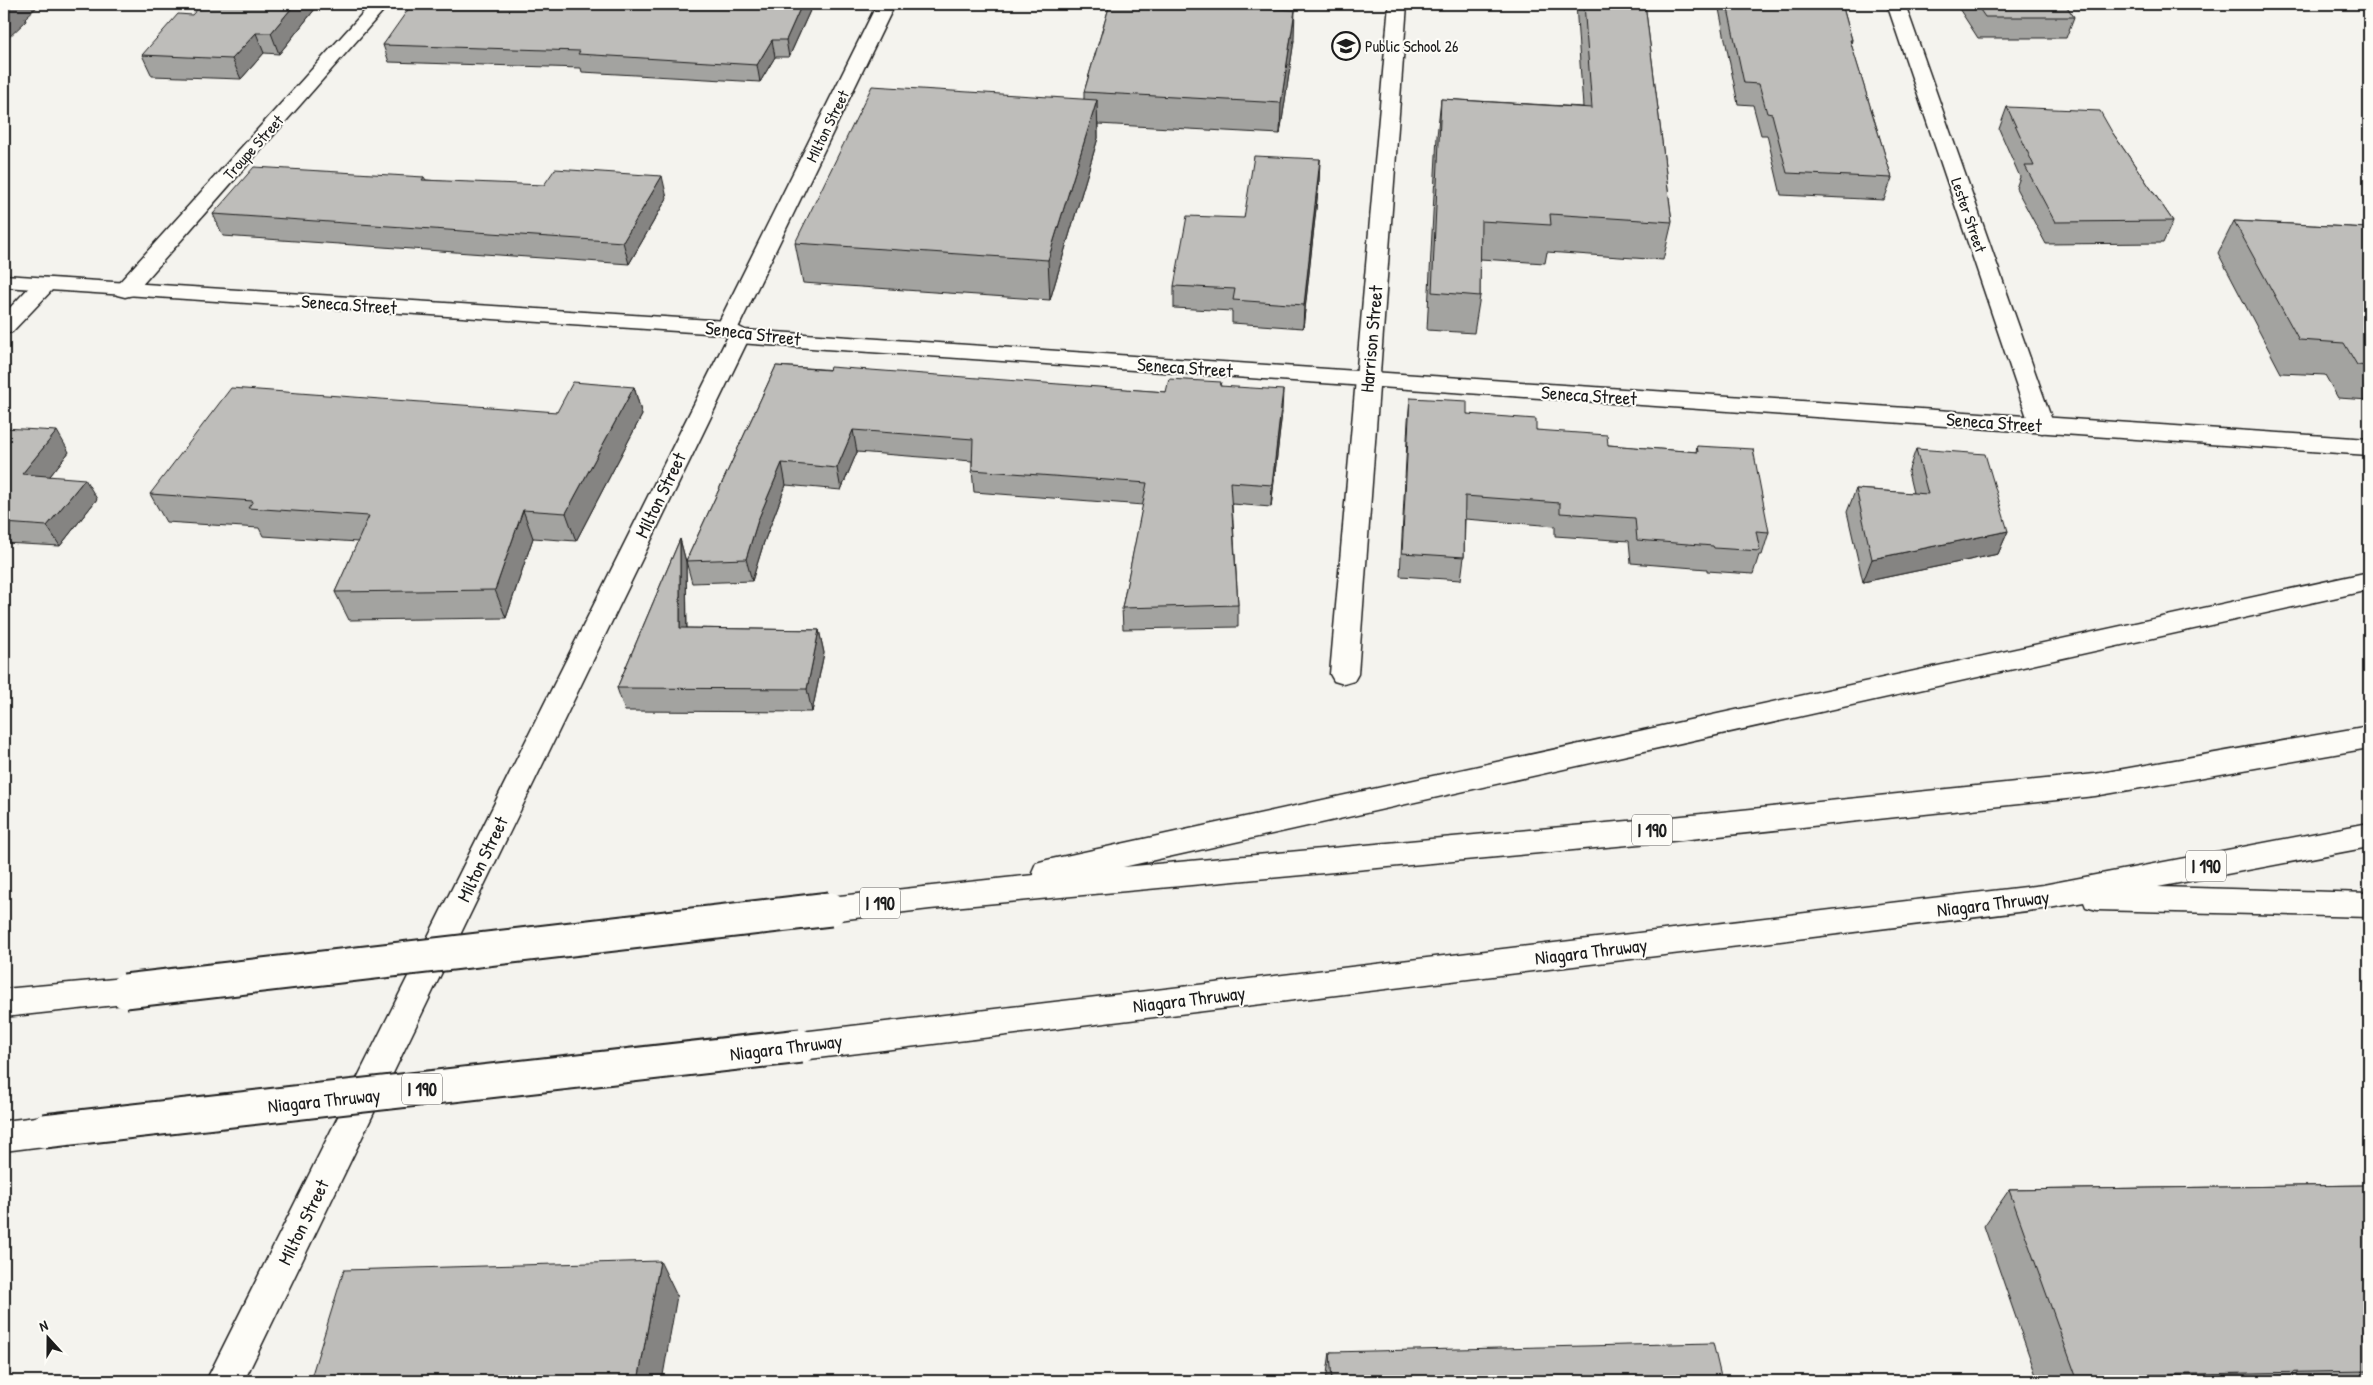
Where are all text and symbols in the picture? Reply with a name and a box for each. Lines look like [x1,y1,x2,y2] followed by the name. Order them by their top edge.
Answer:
[1331,31,1361,61] school or university icon: Public School 26
[1365,35,1458,57] place label: Public School 26
[800,86,854,166] street label: Milton Street
[218,109,288,184] street label: Troupe Street
[1946,175,1992,256] street label: Lester Street
[1353,284,1389,394] street label: Harrison Street
[300,288,398,320] street label: Seneca Street
[704,314,803,352] street label: Seneca Street
[1136,351,1234,383] street label: Seneca Street
[1540,379,1638,411] street label: Seneca Street
[1945,406,2043,438] street label: Seneca Street
[628,448,692,542] street label: Milton Street
[450,812,514,906] street label: Milton Street
[1632,814,1672,846] road number: I 190
[2186,850,2226,881] road number: I 190
[1935,883,2051,923] street label: Niagara Thruway
[860,888,900,918] road number: I 190
[1533,931,1649,971] street label: Niagara Thruway
[1131,979,1247,1019] street label: Niagara Thruway
[728,1027,844,1067] street label: Niagara Thruway
[402,1074,442,1104] road number: I 190
[266,1081,382,1119] street label: Niagara Thruway
[271,1175,335,1269] street label: Milton Street
[22,1312,72,1362] north arrow
[36,1315,51,1336] text: N

